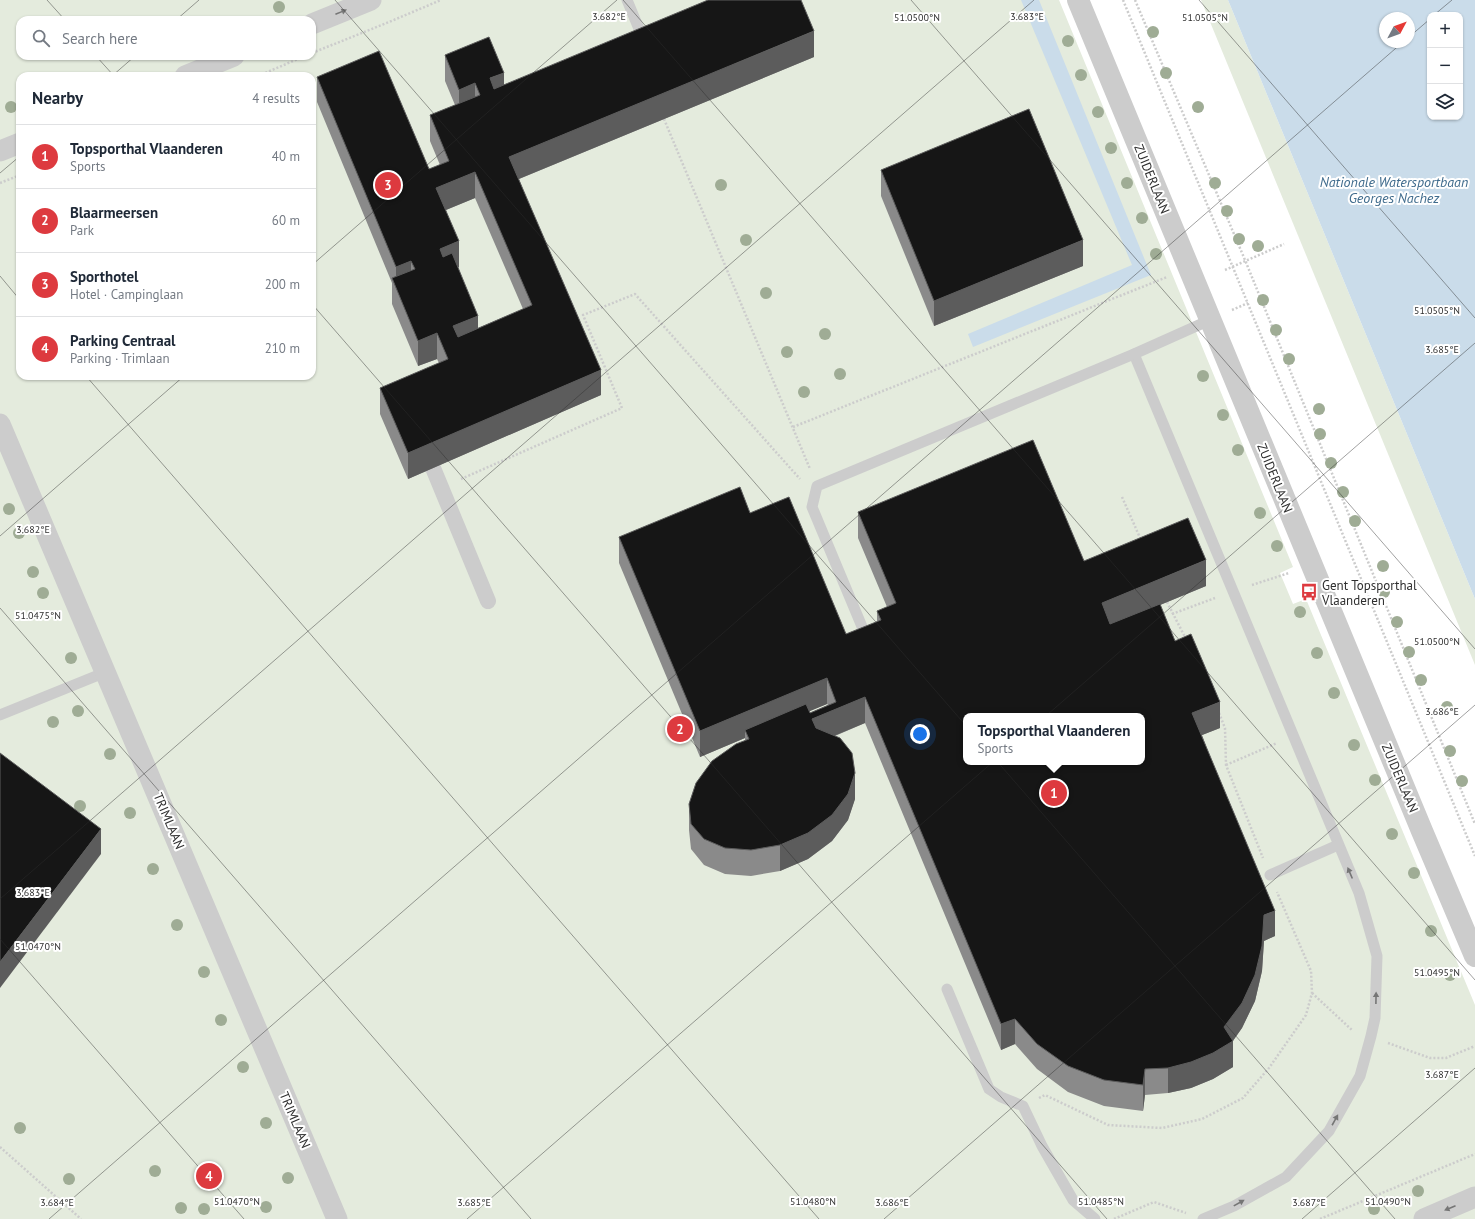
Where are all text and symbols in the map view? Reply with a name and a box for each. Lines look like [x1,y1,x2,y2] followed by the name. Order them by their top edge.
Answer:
[336,9,347,15] one-way arrow
[592,10,626,23] text: 3.682°E
[1010,10,1044,23] text: 3.683°E
[894,11,940,24] text: 51.0500°N
[1182,11,1228,24] text: 51.0505°N
[1379,12,1415,48] north arrow
[1427,12,1463,120] map controls
[1427,12,1463,48] button: +
[16,16,316,60] search box
[30,27,52,49] icon: search
[62,29,138,48] text: Search here
[1427,48,1463,84] button: −
[1427,84,1463,120] button: layers
[32,87,83,109] text: Nearby
[252,90,300,107] text: 4 results
[70,139,223,158] text: Topsporthal Vlaanderen
[1130,142,1174,216] street label: ZUIDERLAAN
[41,148,49,165] text: 1
[272,148,300,165] text: 40 m
[70,158,106,175] text: Sports
[375,170,401,200] pin: 3
[1320,173,1468,207] water label: Nationale Watersportbaan Georges Nachez
[70,203,158,222] text: Blaarmeersen
[41,212,49,229] text: 2
[272,212,300,229] text: 60 m
[70,222,94,239] text: Park
[70,267,138,286] text: Sporthotel
[41,276,49,293] text: 3
[265,276,300,293] text: 200 m
[70,286,183,303] text: Hotel · Campinglaan
[1414,304,1460,317] text: 51.0505°N
[70,331,176,350] text: Parking Centraal
[41,340,49,357] text: 4
[265,340,300,357] text: 210 m
[1425,343,1459,356] text: 3.685°E
[70,350,170,367] text: Parking · Trimlaan
[1253,441,1297,515] street label: ZUIDERLAAN
[16,523,50,536] text: 3.682°E
[1321,577,1417,609] place label: Gent Topsporthal Vlaanderen
[1299,582,1319,602] bus stop icon: Gent Topsporthal Vlaanderen
[15,609,61,622] text: 51.0475°N
[1414,635,1460,648] text: 51.0500°N
[1425,705,1459,718] text: 3.686°E
[963,713,1145,765] popup
[667,714,693,744] pin: 2
[978,721,1130,740] text: Topsporthal Vlaanderen
[910,724,930,744] your location
[978,740,1013,757] text: Sports
[1378,741,1422,815] street label: ZUIDERLAAN
[1041,778,1067,808] pin: 1
[149,790,189,852] street label: TRIMLAAN
[1347,867,1353,878] one-way arrow
[16,886,50,899] text: 3.683°E
[15,940,61,953] text: 51.0470°N
[1414,966,1460,979] text: 51.0495°N
[1373,991,1379,1004] one-way arrow
[1425,1068,1459,1081] text: 3.687°E
[275,1089,315,1151] street label: TRIMLAAN
[1332,1114,1339,1126] one-way arrow
[196,1161,222,1191] pin: 4
[214,1195,260,1208] text: 51.0470°N
[790,1195,836,1208] text: 51.0480°N
[1078,1195,1124,1208] text: 51.0485°N
[1365,1195,1411,1208] text: 51.0490°N
[40,1196,74,1209] text: 3.684°E
[457,1196,491,1209] text: 3.685°E
[875,1196,909,1209] text: 3.686°E
[1292,1196,1326,1209] text: 3.687°E
[1233,1200,1244,1207] one-way arrow
[1444,1205,1455,1211] one-way arrow

